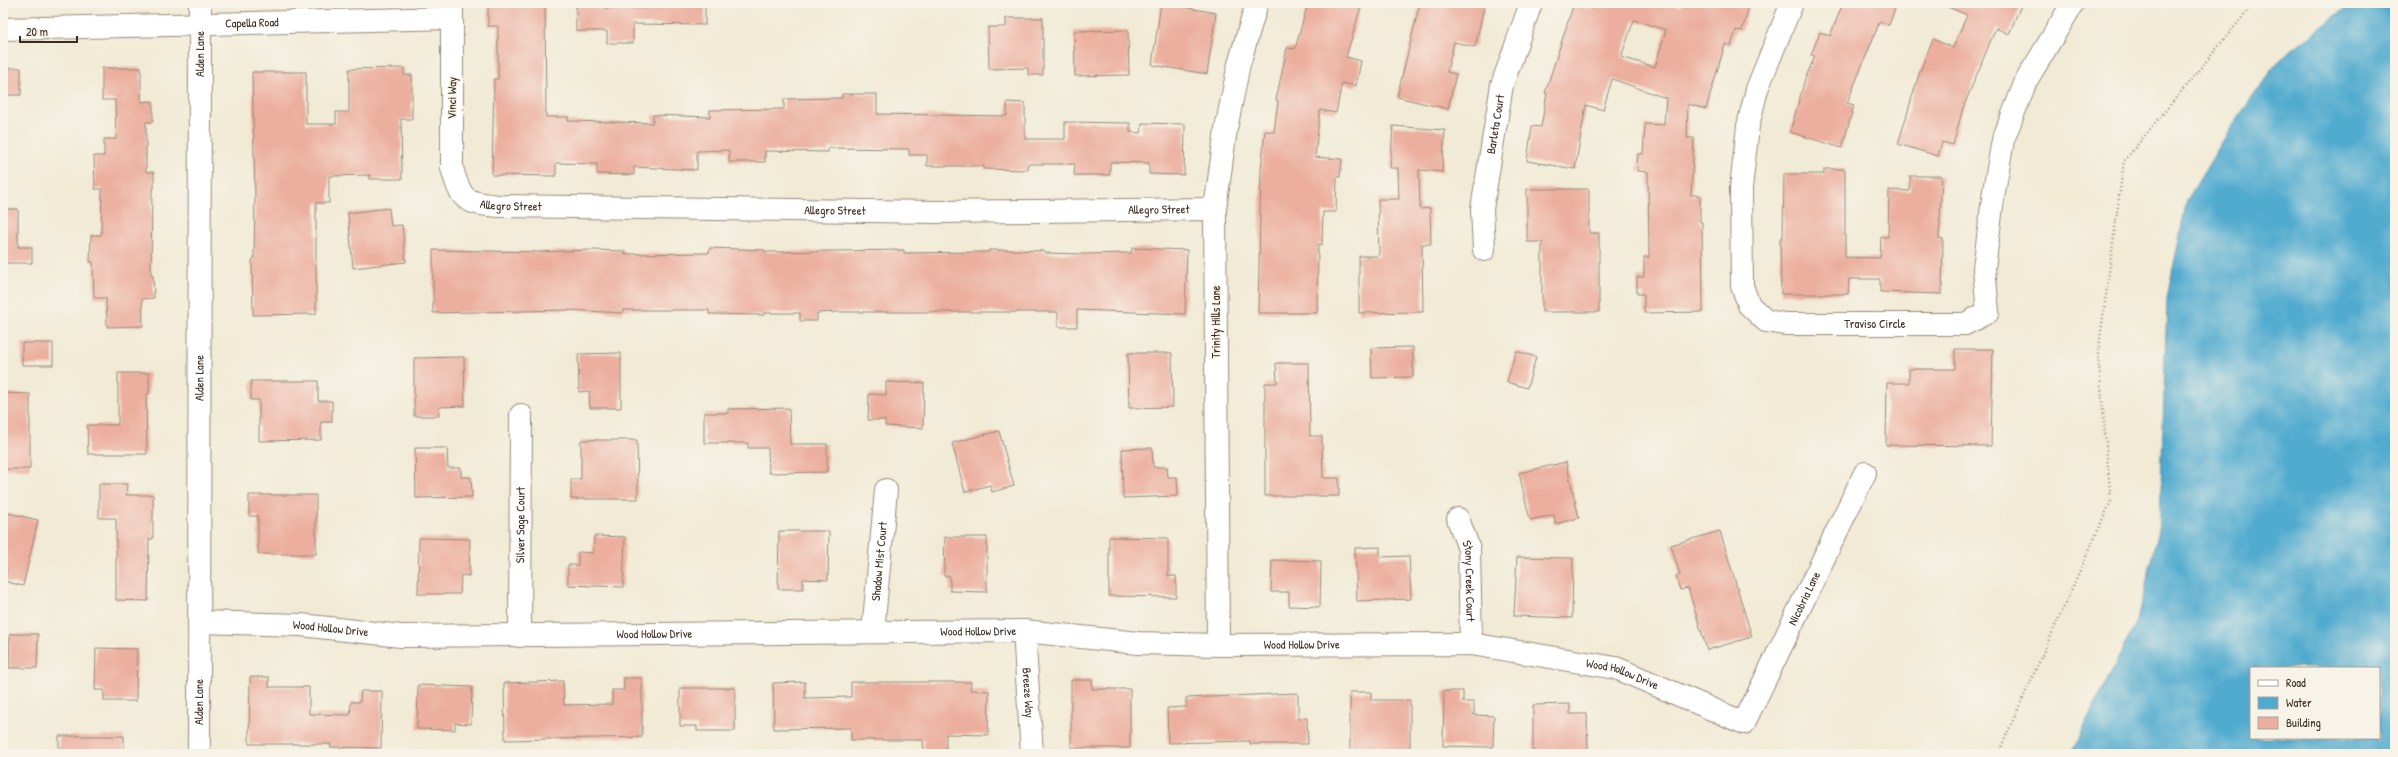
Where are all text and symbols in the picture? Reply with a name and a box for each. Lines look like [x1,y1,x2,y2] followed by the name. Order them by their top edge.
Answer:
[225,13,279,32] street label: Capella Road
[20,18,77,44] scale bar
[26,23,48,40] text: 20 m
[191,31,208,77] street label: Alden Lane
[443,77,460,119] street label: Vinci Way
[1482,92,1509,155] street label: Barleta Court
[479,195,543,215] street label: Allegro Street
[1128,200,1191,218] street label: Allegro Street
[804,201,867,219] street label: Allegro Street
[1207,285,1224,359] street label: Trinity Hills Lane
[1844,315,1906,332] street label: Traviso Circle
[190,355,208,401] street label: Alden Lane
[511,486,529,563] street label: Silver Sage Court
[867,520,891,602] street label: Shadow Mist Court
[1459,538,1480,623] street label: Stony Creek Court
[1784,568,1824,628] street label: Nicobria Lane
[293,616,370,640] street label: Wood Hollow Drive
[940,622,1017,640] street label: Wood Hollow Drive
[616,625,693,642] street label: Wood Hollow Drive
[1264,636,1340,653] street label: Wood Hollow Drive
[1585,654,1662,693] street label: Wood Hollow Drive
[1018,667,1039,718] street label: Breeze Way
[2250,667,2380,739] legend
[2286,674,2306,691] text: Road
[190,679,207,725] street label: Alden Lane
[2286,694,2312,711] text: Water
[2286,714,2321,731] text: Building

